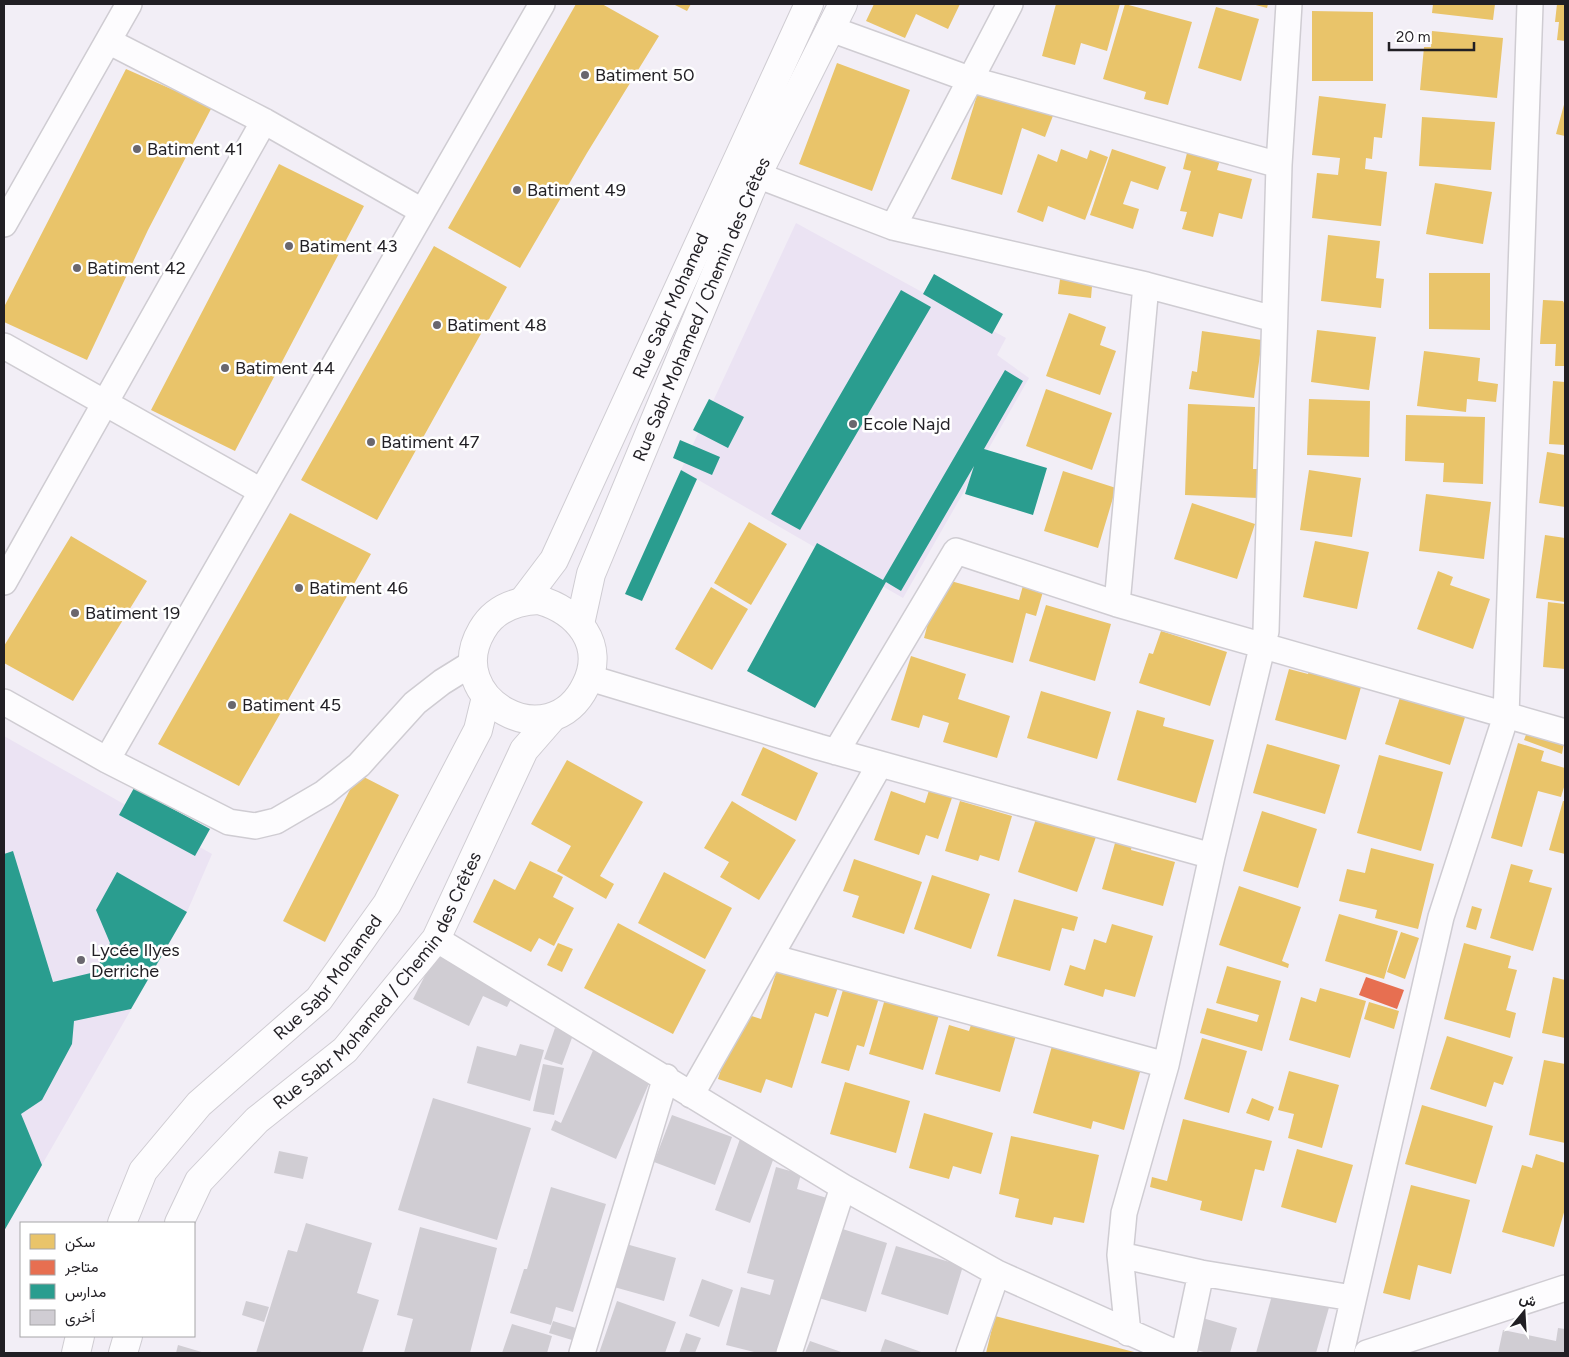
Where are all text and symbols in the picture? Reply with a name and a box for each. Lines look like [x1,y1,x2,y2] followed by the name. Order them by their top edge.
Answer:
[1389,20,1474,52] scale bar
[1396,28,1430,46] text: 20 m
[595,64,695,86] place label: Batiment 50
[579,69,591,81] marker: Batiment 50
[147,138,243,160] place label: Batiment 41
[131,143,143,155] marker: Batiment 41
[628,154,775,465] street label: Rue Sabr Mohamed / Chemin des Crêtes
[527,179,626,201] place label: Batiment 49
[511,184,523,196] marker: Batiment 49
[628,230,713,382] street label: Rue Sabr Mohamed
[299,235,398,257] place label: Batiment 43
[283,240,295,252] marker: Batiment 43
[87,257,186,279] place label: Batiment 42
[71,262,83,274] marker: Batiment 42
[447,314,547,336] place label: Batiment 48
[431,319,443,331] marker: Batiment 48
[235,357,335,379] place label: Batiment 44
[219,362,231,374] marker: Batiment 44
[863,413,951,435] place label: Ecole Najd
[847,418,859,430] marker: Ecole Najd
[381,431,480,453] place label: Batiment 47
[365,436,377,448] marker: Batiment 47
[309,577,408,599] place label: Batiment 46
[293,582,305,594] marker: Batiment 46
[85,602,180,624] place label: Batiment 19
[69,607,81,619] marker: Batiment 19
[242,694,341,716] place label: Batiment 45
[226,699,238,711] marker: Batiment 45
[269,848,486,1114] street label: Rue Sabr Mohamed / Chemin des Crêtes
[269,911,387,1045] street label: Rue Sabr Mohamed
[91,939,180,982] place label: Lycée Ilyes Derriche
[75,954,87,966] marker: Lycée Ilyes Derriche
[20,1222,195,1337] legend
[65,1233,95,1252] text: سكن
[64,1258,99,1276] text: متاجر
[65,1283,106,1302] text: مدارس
[1499,1287,1549,1337] north arrow
[1517,1289,1539,1311] text: ش
[65,1308,95,1327] text: أخرى

